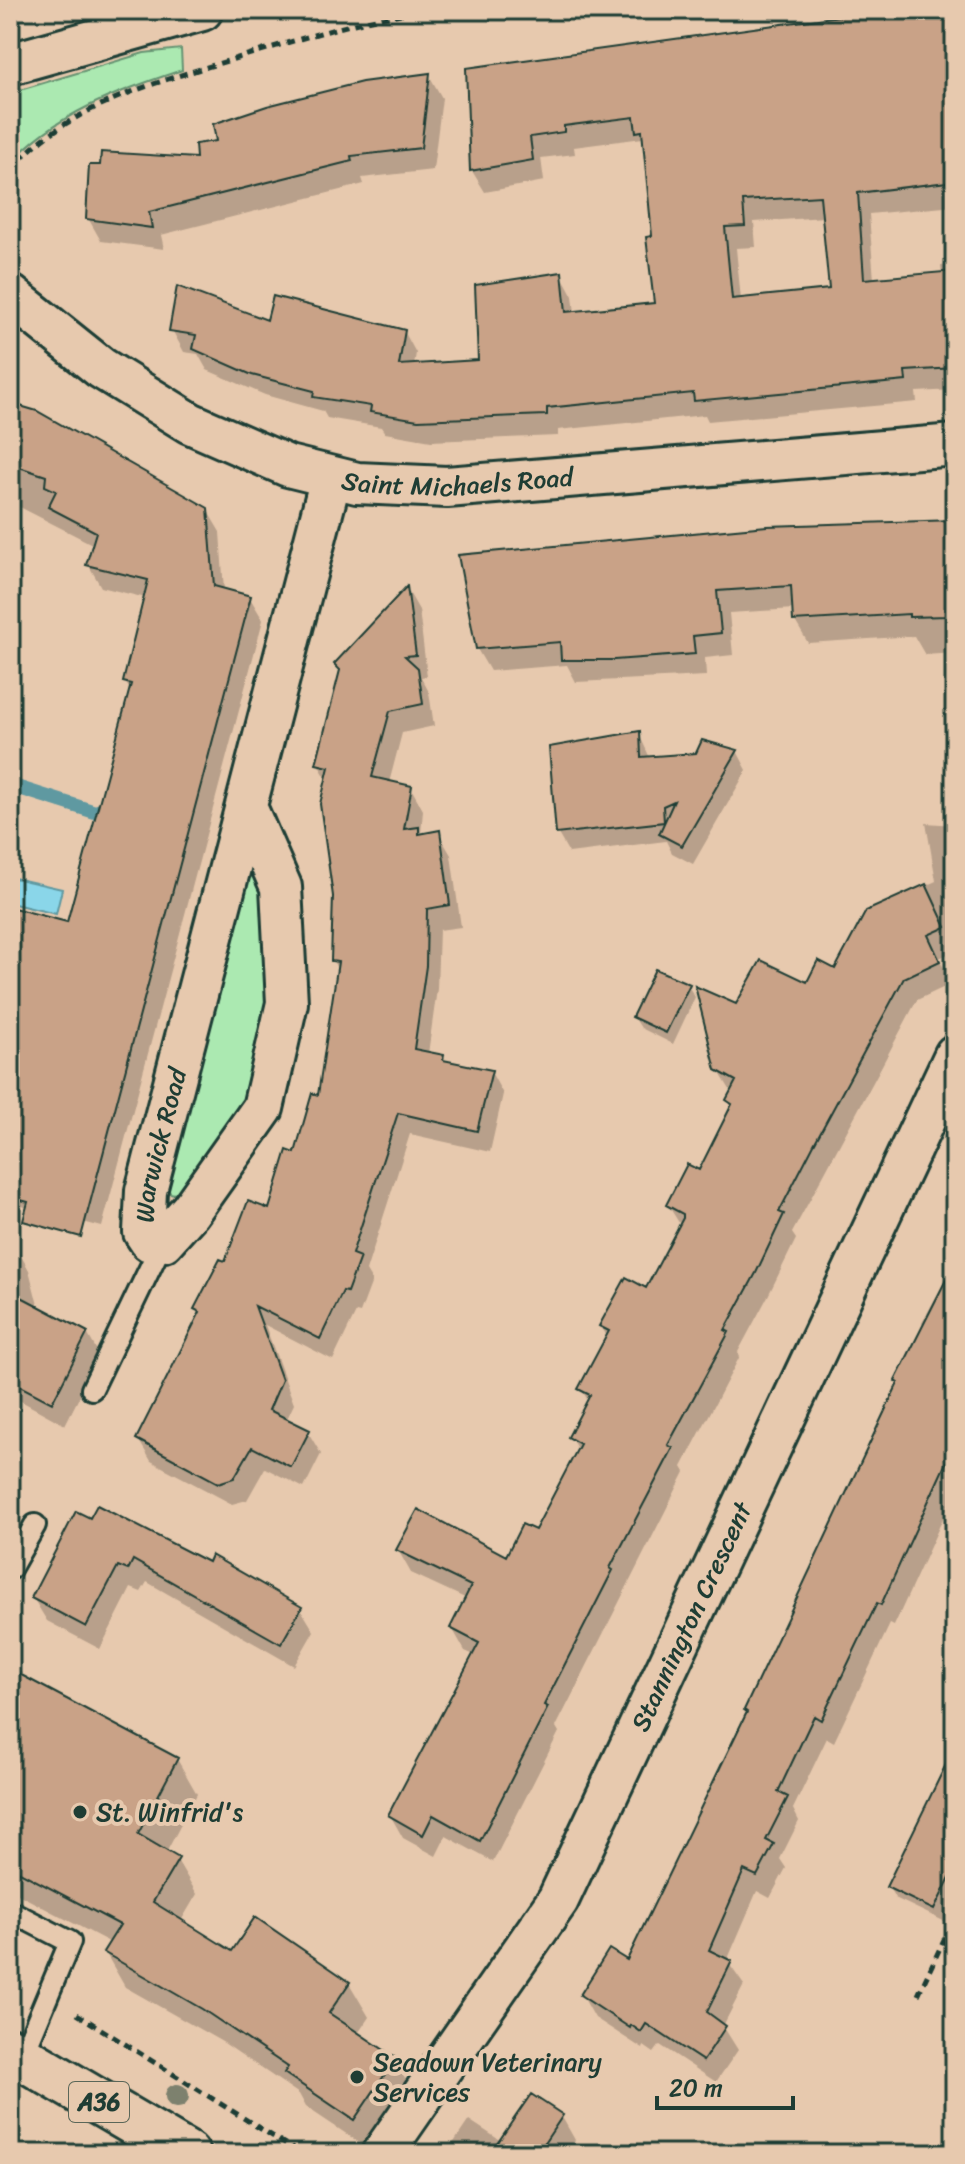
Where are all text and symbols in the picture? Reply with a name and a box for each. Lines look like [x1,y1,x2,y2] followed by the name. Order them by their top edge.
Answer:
[337,453,577,510] street label: Saint Michaels Road
[121,1061,201,1224] street label: Warwick Road
[617,1493,766,1739] street label: Stannington Crescent
[96,1789,243,1835] place label: St. Winfrid's
[71,1803,89,1821] marker: St. Winfrid's
[373,2039,602,2115] place label: Seadown Veterinary Services
[657,2060,793,2110] scale bar
[669,2067,723,2109] text: 20 m
[348,2068,366,2086] marker: Seadown Veterinary Services
[69,2082,129,2122] road number: A36

